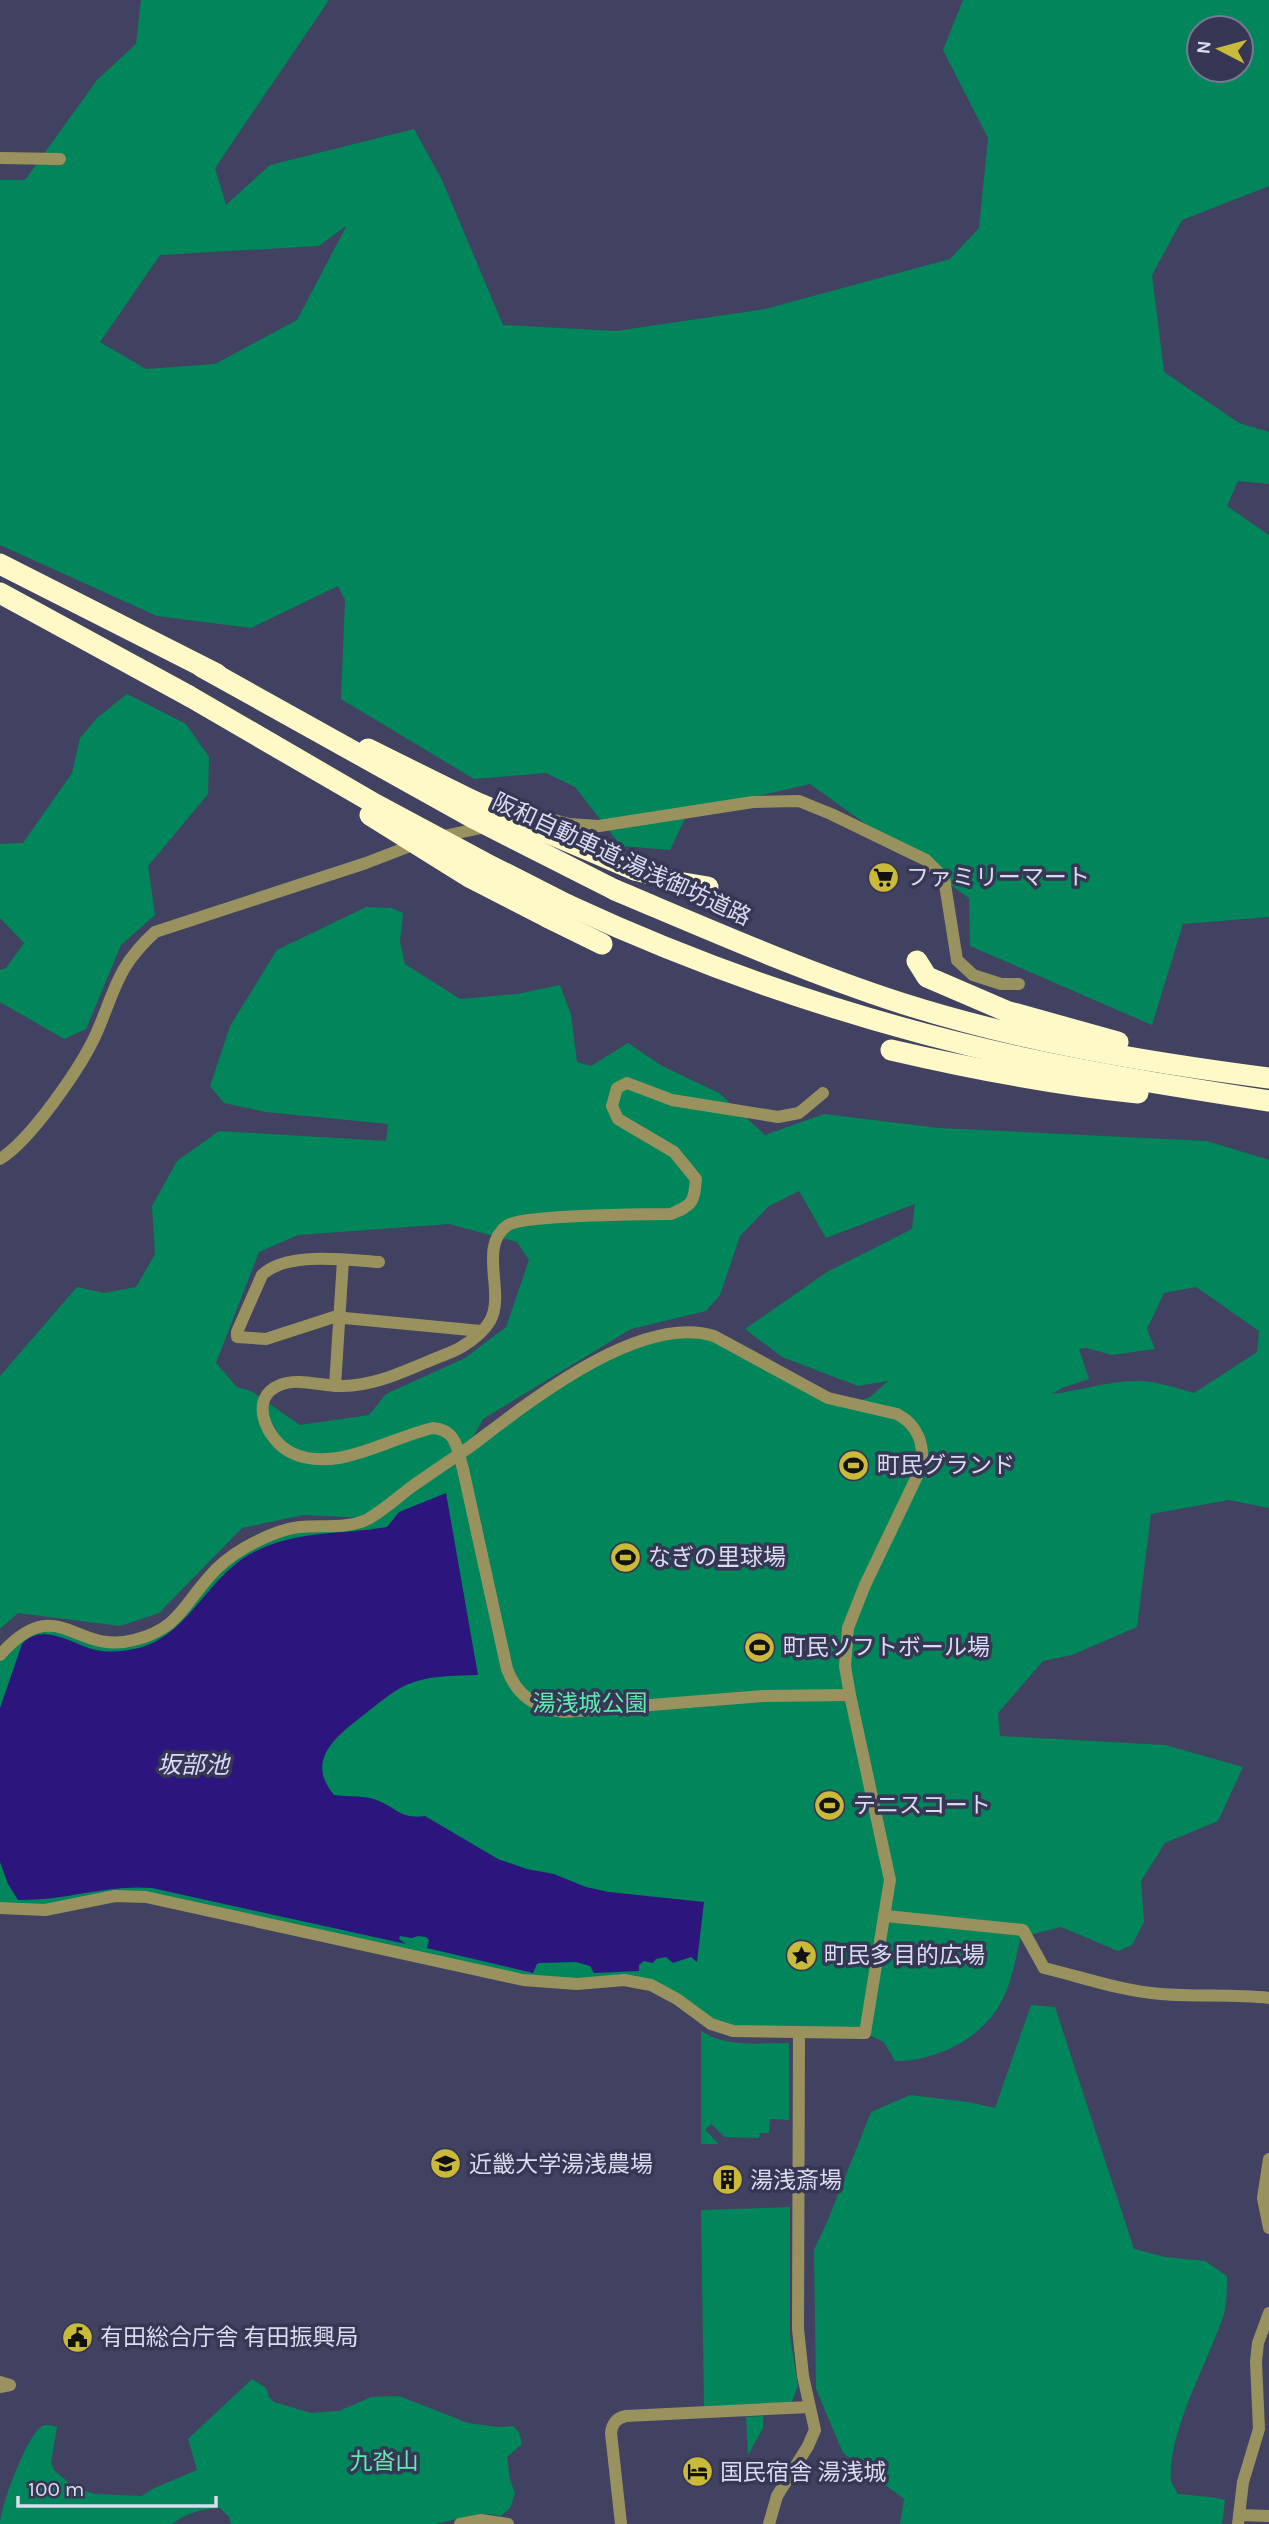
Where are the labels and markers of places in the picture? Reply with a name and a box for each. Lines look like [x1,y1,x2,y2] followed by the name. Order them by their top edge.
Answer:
[866,860,900,894] supermarket icon: ファミリーマート
[906,864,1090,891] place label: ファミリーマート
[837,1448,871,1482] sports icon: 町民グランド
[877,1452,1015,1479] place label: 町民グランド
[608,1540,642,1574] sports icon: なぎの里球場
[648,1544,786,1571] place label: なぎの里球場
[743,1630,777,1664] sports icon: 町民ソフトボール場
[783,1634,990,1661] place label: 町民ソフトボール場
[813,1788,847,1822] sports icon: テニスコート
[853,1792,991,1819] place label: テニスコート
[784,1938,818,1972] place icon: 町民多目的広場
[824,1942,985,1969] place label: 町民多目的広場
[429,2147,463,2181] school or university icon: 近畿大学湯浅農場
[469,2151,653,2178] place label: 近畿大学湯浅農場
[710,2163,744,2197] building icon: 湯浅斎場
[750,2167,842,2194] place label: 湯浅斎場
[60,2320,94,2354] public building icon: 有田総合庁舎 有田振興局
[100,2324,358,2351] place label: 有田総合庁舎 有田振興局
[680,2455,714,2489] hotel icon: 国民宿舎 湯浅城
[720,2459,886,2486] place label: 国民宿舎 湯浅城

